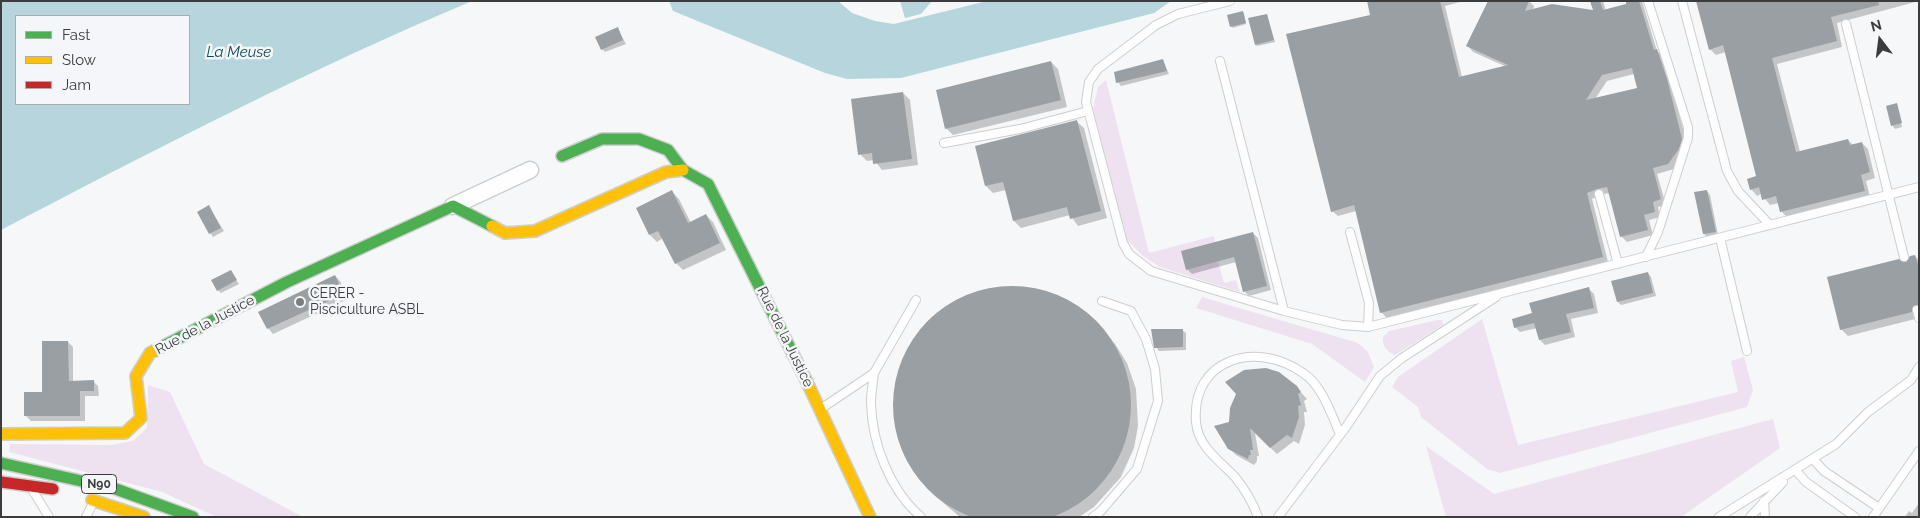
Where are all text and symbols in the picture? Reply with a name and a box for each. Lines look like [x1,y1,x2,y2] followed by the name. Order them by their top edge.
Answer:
[15,15,190,105] legend
[1855,15,1905,65] north arrow
[1869,16,1883,35] text: N
[62,26,90,44] text: Fast
[207,43,271,61] water label: La Meuse
[62,51,96,69] text: Slow
[62,76,91,94] text: Jam
[753,284,817,390] street label: Rue de la Justice
[310,286,424,318] place label: CERER - Pisciculture ASBL
[153,292,257,358] street label: Rue de la Justice
[294,296,306,308] marker: CERER - Pisciculture ASBL
[82,474,116,494] road number: N90

